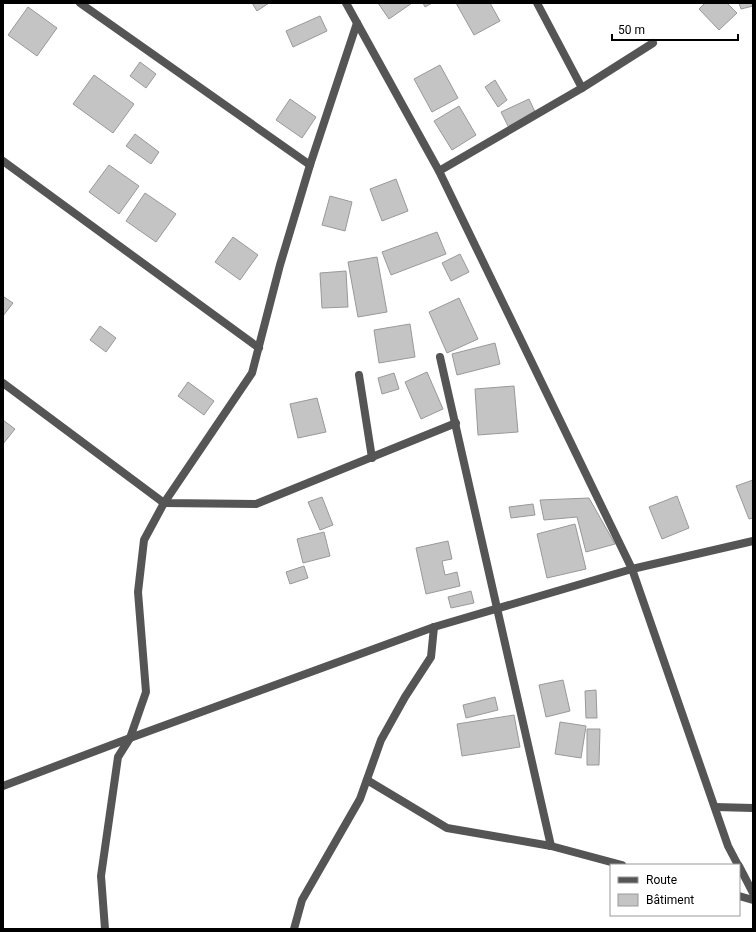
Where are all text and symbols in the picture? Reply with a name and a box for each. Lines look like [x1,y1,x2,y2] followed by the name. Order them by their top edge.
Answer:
[612,16,738,42] scale bar
[618,23,645,37] text: 50 m
[610,864,740,916] legend
[646,873,677,887] text: Route
[646,893,694,907] text: Bâtiment

